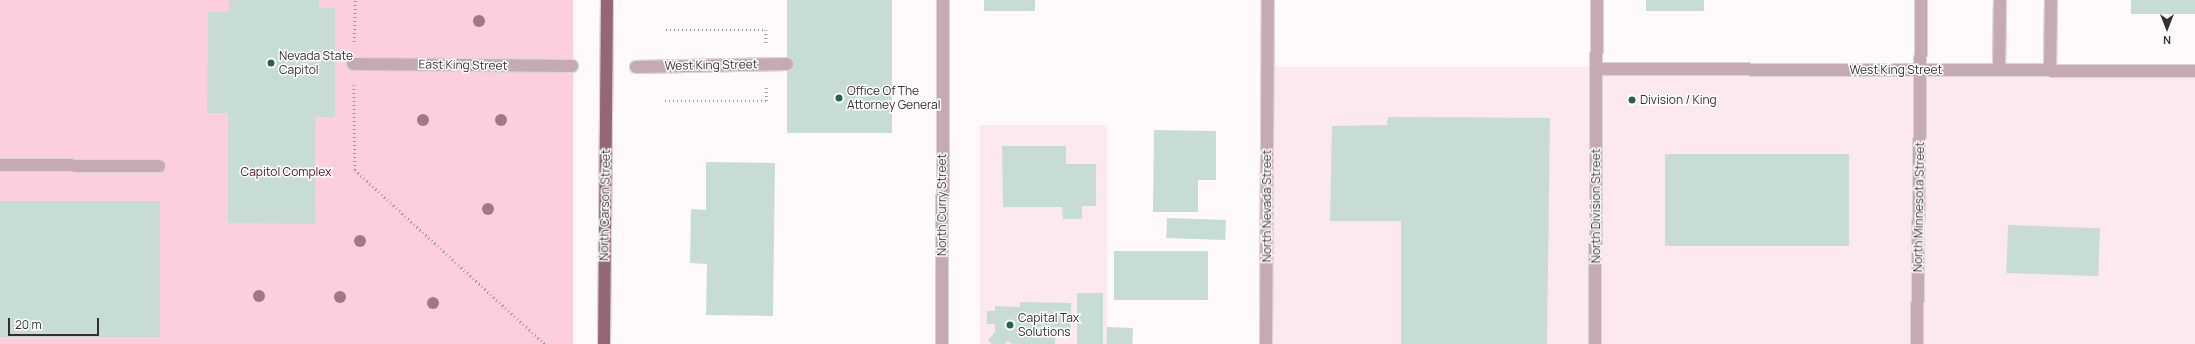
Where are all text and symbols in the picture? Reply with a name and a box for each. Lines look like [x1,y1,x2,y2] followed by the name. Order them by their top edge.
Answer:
[2147,8,2187,48] north arrow
[2163,33,2171,48] text: N
[279,49,353,77] place label: Nevada State Capitol
[418,57,508,73] street label: East King Street
[664,57,758,73] street label: West King Street
[266,58,276,68] marker: Nevada State Capitol
[1850,63,1942,77] street label: West King Street
[847,84,941,112] place label: Office Of The Attorney General
[834,93,844,103] marker: Office Of The Attorney General
[1640,93,1717,107] place label: Division / King
[1627,95,1637,105] marker: Division / King
[1911,142,1927,272] street label: North Minnesota Street
[597,149,613,261] street label: North Carson Street
[1589,149,1603,263] street label: North Division Street
[1260,150,1274,262] street label: North Nevada Street
[935,154,949,256] street label: North Curry Street
[241,165,331,179] park label: Capitol Complex
[10,310,101,336] scale bar
[1018,311,1079,339] place label: Capital Tax Solutions
[15,316,42,333] text: 20 m
[1005,320,1015,330] marker: Capital Tax Solutions

